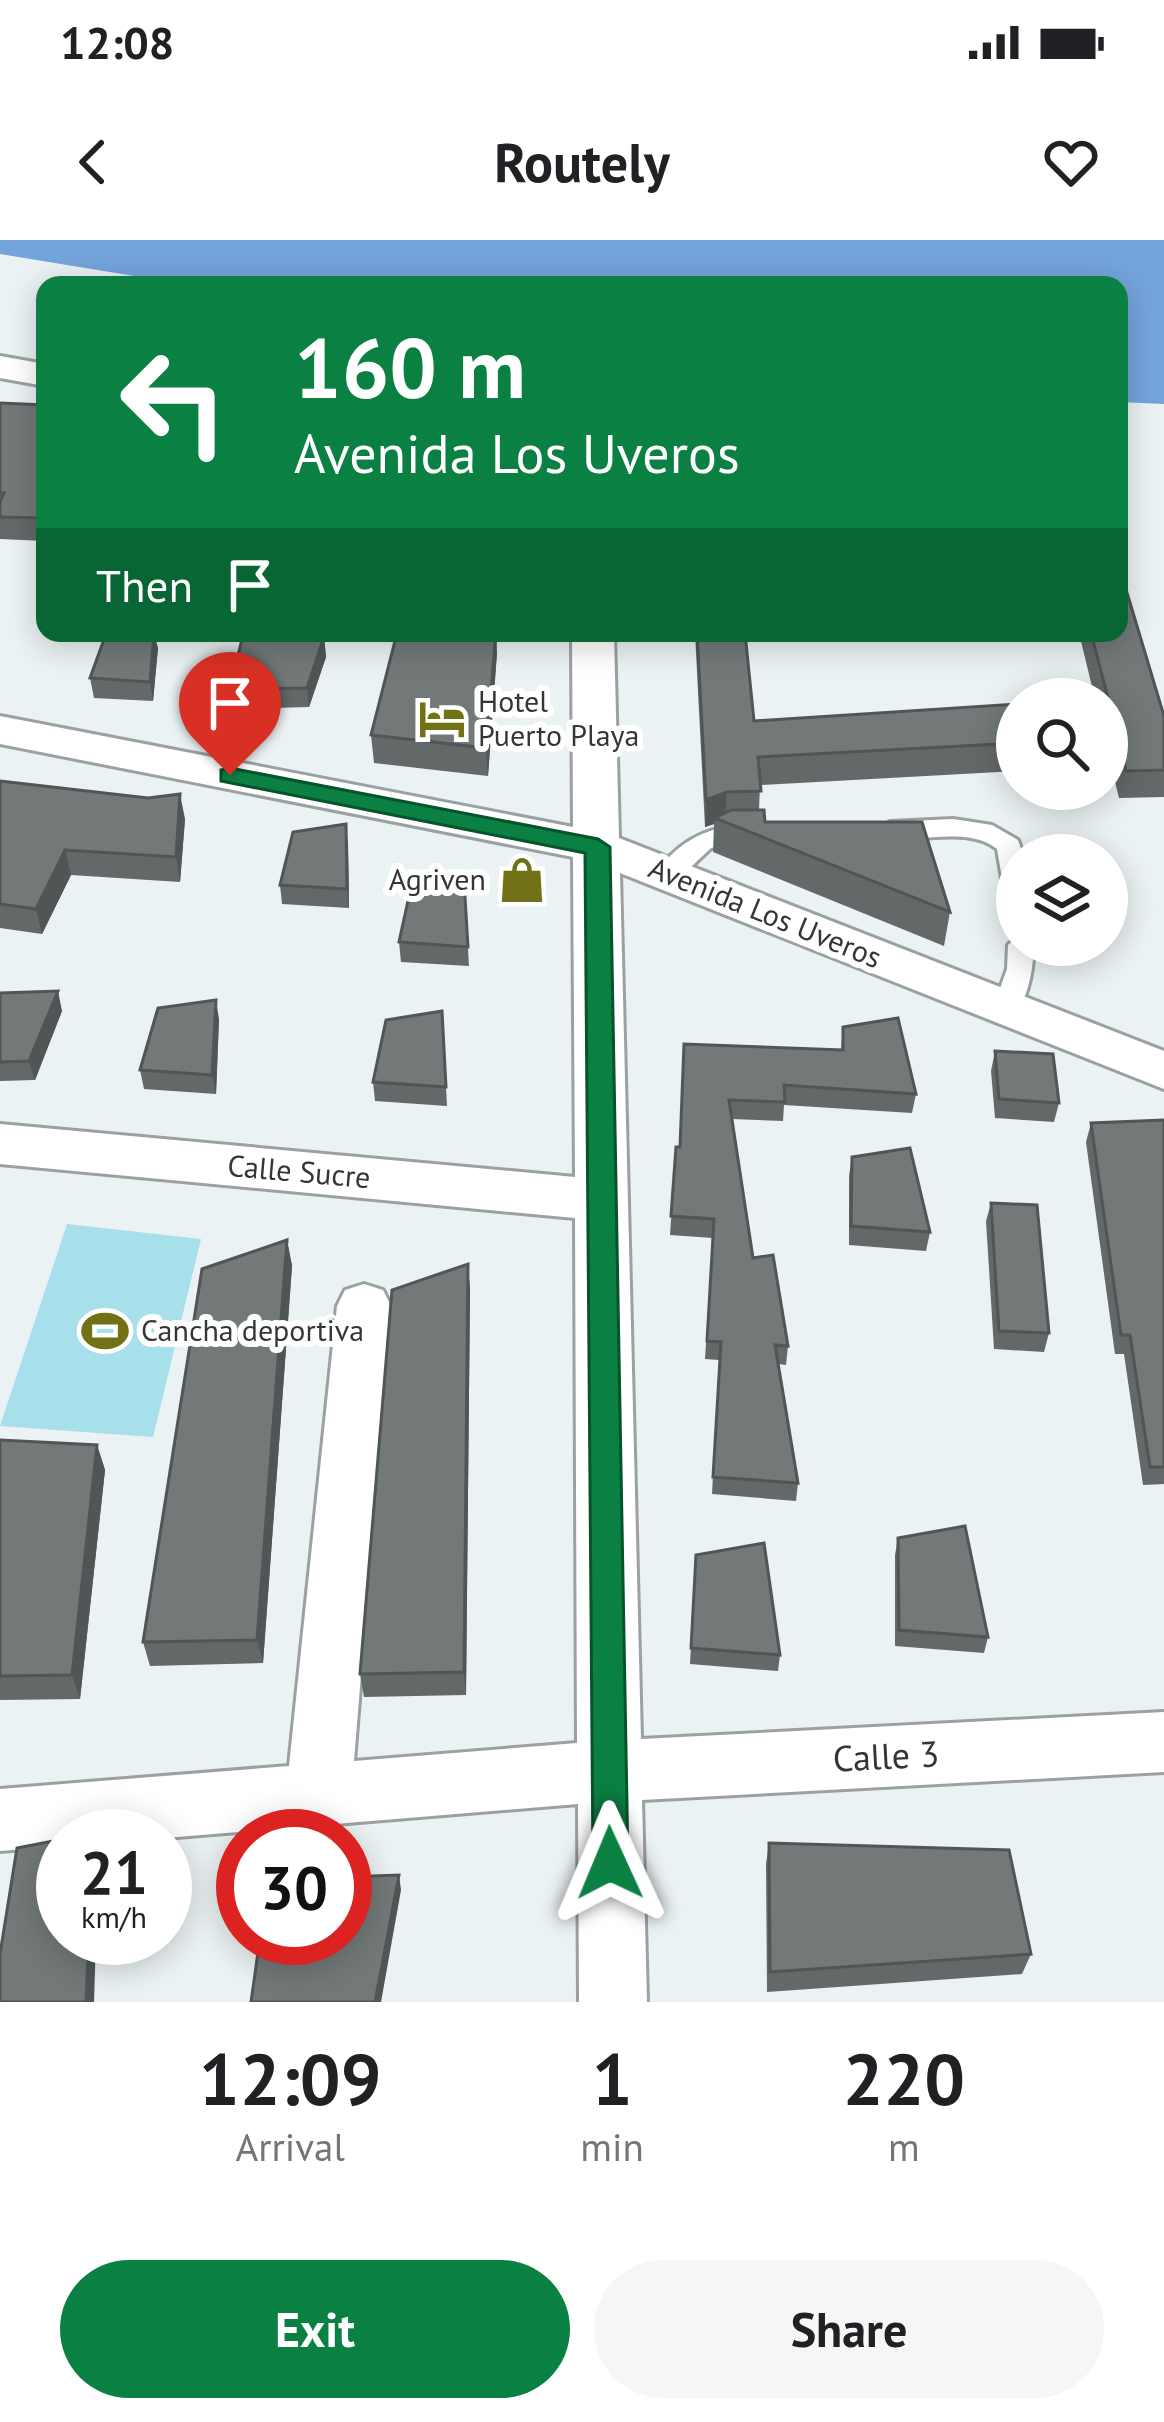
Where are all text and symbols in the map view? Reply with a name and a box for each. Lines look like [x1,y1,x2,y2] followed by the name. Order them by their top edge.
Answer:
[60,13,174,71] text: 12:08
[494,127,670,197] text: Routely
[60,129,126,195] icon: back
[1038,129,1104,195] icon: heart
[294,312,526,421] text: 160 m
[96,324,252,480] icon: left
[294,418,740,488] text: Avenida Los Uveros
[217,552,283,618] icon: arrive
[96,556,193,614] text: Then
[179,652,281,775] pin
[197,670,263,736] icon: arrive
[996,678,1128,966] map controls
[996,678,1128,810] button: search
[478,681,639,754] place label: Hotel Puerto Playa
[417,694,467,744] hotel icon: Hotel Puerto Playa
[996,834,1128,966] button: layers
[643,847,888,976] street label: Avenida Los Uveros
[497,855,547,905] shop icon: Agriven
[389,859,486,898] place label: Agriven
[226,1145,372,1196] street label: Calle Sucre
[80,1306,130,1356] sports icon: Cancha deportiva
[141,1310,364,1349] place label: Cancha deportiva
[832,1729,940,1782] street label: Calle 3
[547,1800,673,1926] position arrow
[216,1809,372,1965] speed limit sign: 30
[80,1833,148,1911] text: 21
[81,1897,147,1936] text: km/h
[199,2032,382,2125] text: 12:09
[592,2032,633,2125] text: 1
[843,2032,965,2125] text: 220
[236,2121,345,2172] text: Arrival
[580,2121,644,2172] text: min
[888,2121,920,2172] text: m
[60,2260,570,2398] button: Exit
[594,2260,1104,2398] button: Share

